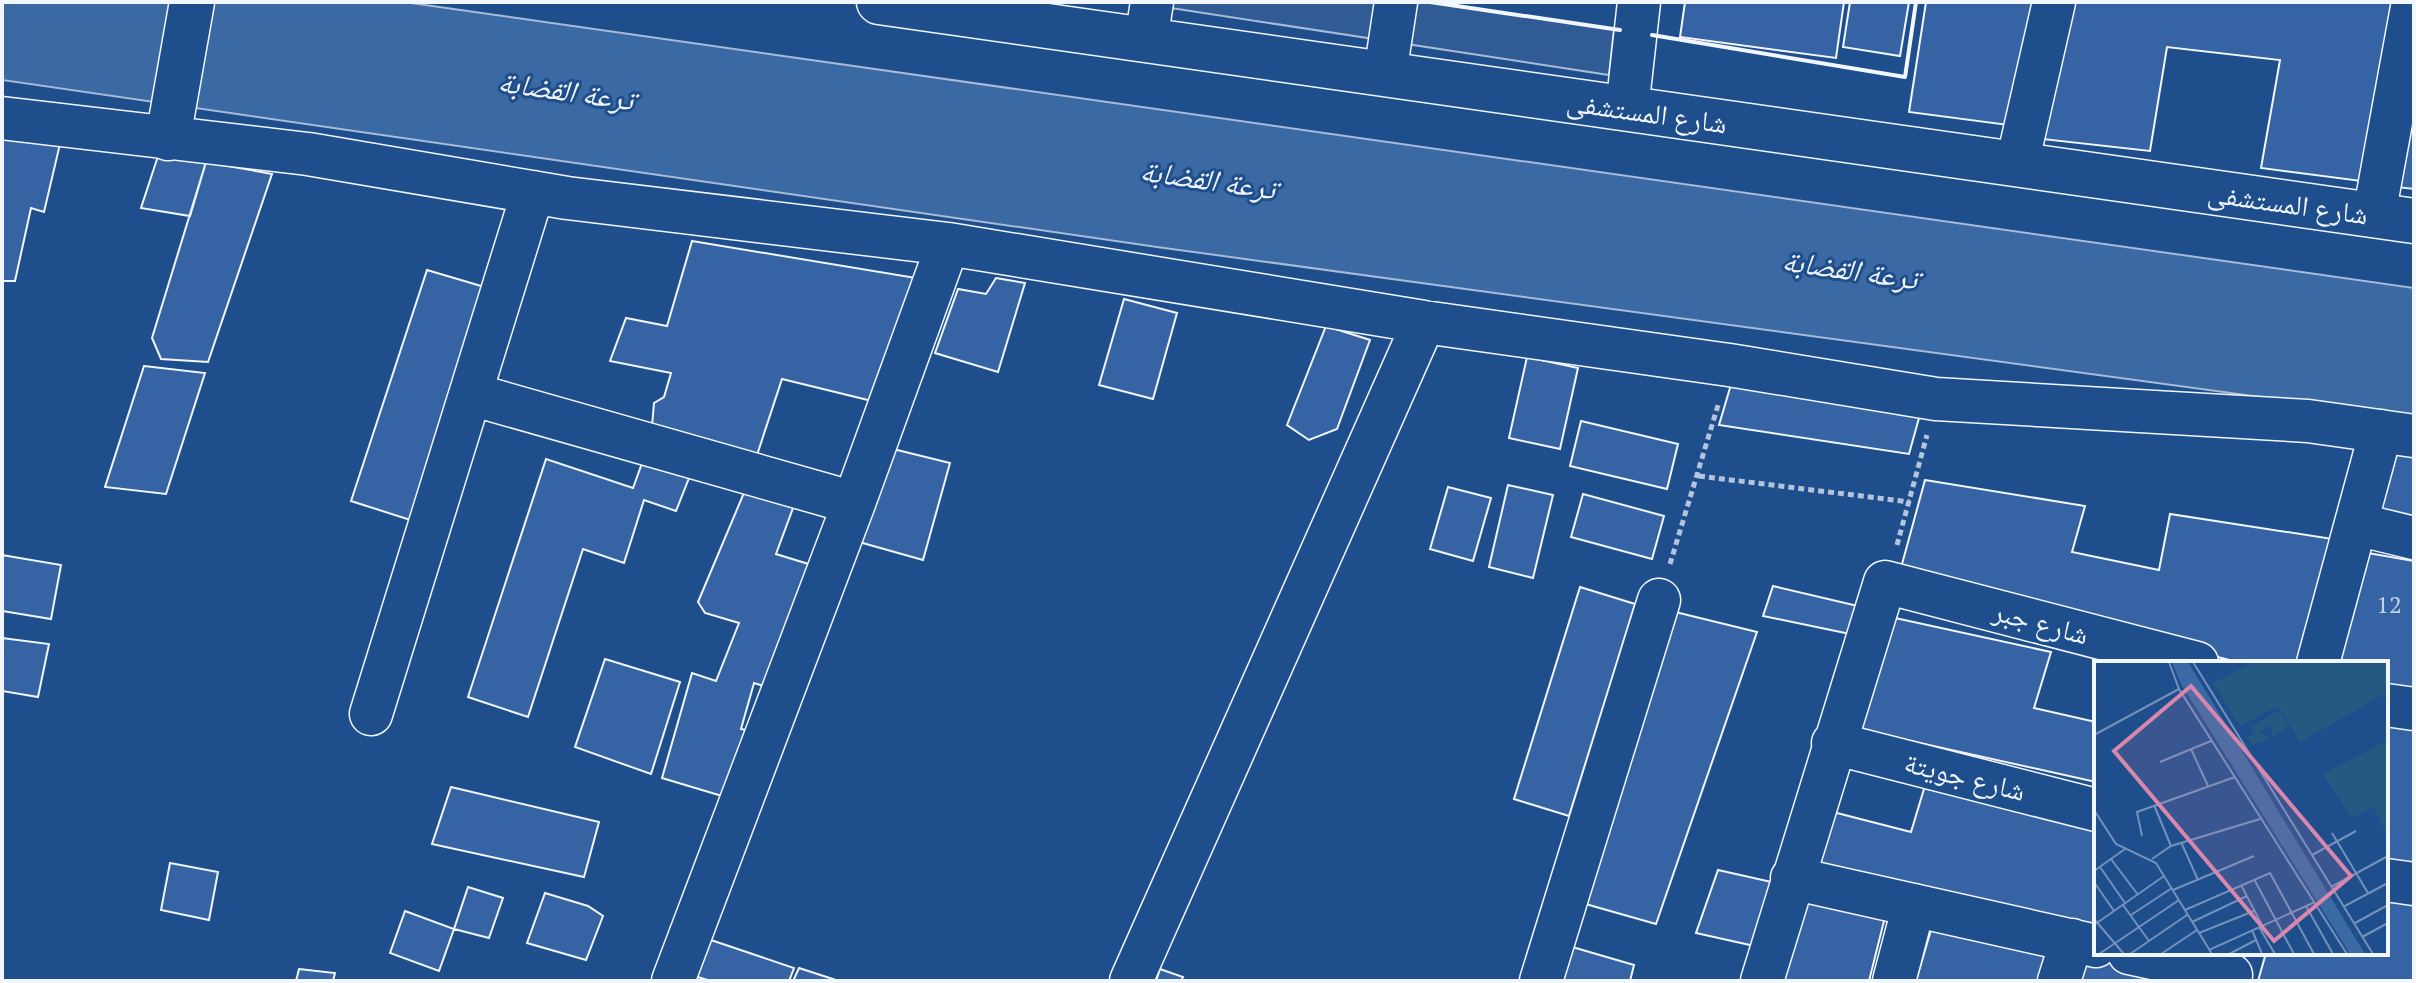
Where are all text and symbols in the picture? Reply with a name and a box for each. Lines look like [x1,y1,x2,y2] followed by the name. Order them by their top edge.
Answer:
[496,61,642,120] water label: ترعة القضابة
[1564,82,1730,142] street label: شارع المستشفى
[1138,150,1284,209] water label: ترعة القضابة
[2205,173,2371,233] street label: شارع المستشفى
[1780,240,1926,299] water label: ترعة القضابة
[2376,588,2402,620] house number: 12
[1988,591,2093,652] street label: شارع جبر
[2094,661,2388,955] inset map
[1901,743,2029,809] street label: شارع جويتة

